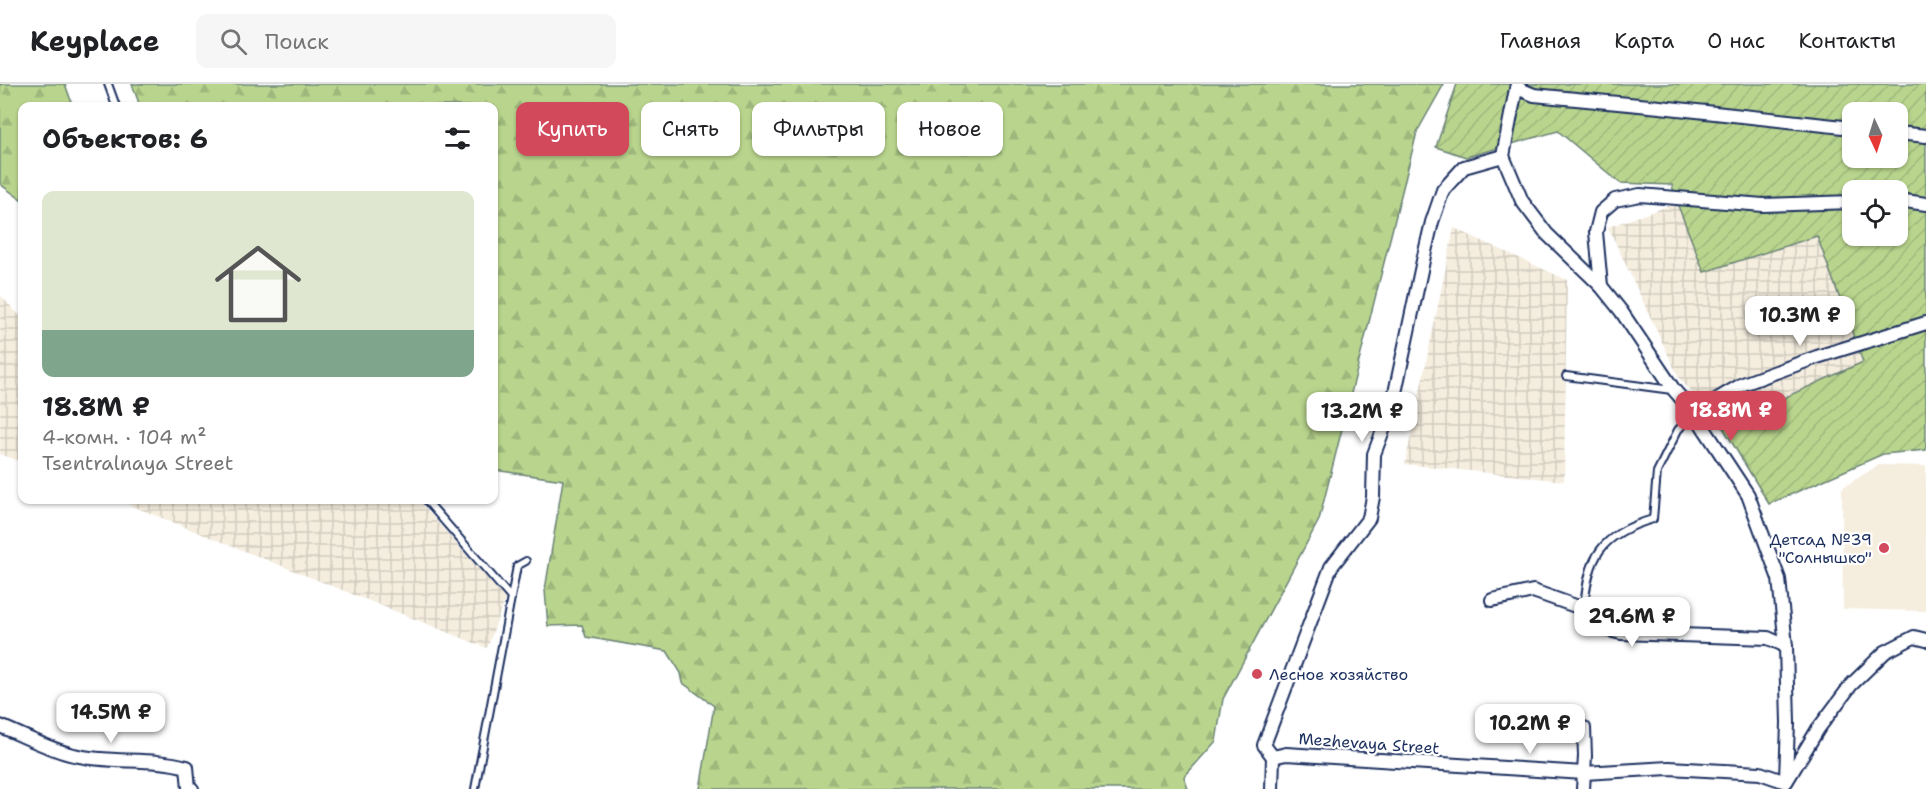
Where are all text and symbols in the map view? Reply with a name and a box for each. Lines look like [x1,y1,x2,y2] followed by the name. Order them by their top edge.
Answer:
[196,14,616,68] search box
[30,22,160,60] text: Keyplace
[217,25,250,58] icon: search
[265,27,329,56] text: Поиск
[1500,27,1581,55] text: Главная
[1614,27,1674,55] text: Карта
[1707,27,1765,55] text: О нас
[1798,27,1896,55] text: Контакты
[516,102,629,156] chip: Купить
[641,102,740,156] chip: Снять
[752,102,885,156] chip: Фильтры
[897,102,1003,156] chip: Новое
[1842,102,1908,168] north arrow
[1842,102,1908,246] map controls
[42,121,208,156] text: Объектов: 6
[441,122,474,155] icon: filters
[1842,180,1908,246] button: locate
[204,230,312,338] icon: home
[1745,296,1855,347] pin: 10.3M ₽
[1759,302,1841,328] text: 10.3M ₽
[42,389,150,424] text: 18.8M ₽
[1676,391,1786,442] pin: 18.8M ₽
[1307,392,1417,443] pin: 13.2M ₽
[1689,397,1773,423] text: 18.8M ₽
[1321,398,1403,424] text: 13.2M ₽
[42,424,206,450] text: 4-комн. · 104 m²
[42,450,233,476] text: Tsentralnaya Street
[1769,529,1872,568] place label: Детсад №39 "Солнышко"
[1877,541,1891,555] marker: Детсад №39 "Солнышко"
[1577,597,1687,648] pin: 29.6M ₽
[1588,603,1676,629] text: 29.6M ₽
[1269,664,1408,685] place label: Лесное хозяйство
[1250,667,1264,681] marker: Лесное хозяйство
[56,693,166,744] pin: 14.5M ₽
[70,699,152,725] text: 14.5M ₽
[1475,704,1585,755] pin: 10.2M ₽
[1489,710,1571,736] text: 10.2M ₽
[1298,728,1440,759] street label: Mezhevaya Street

